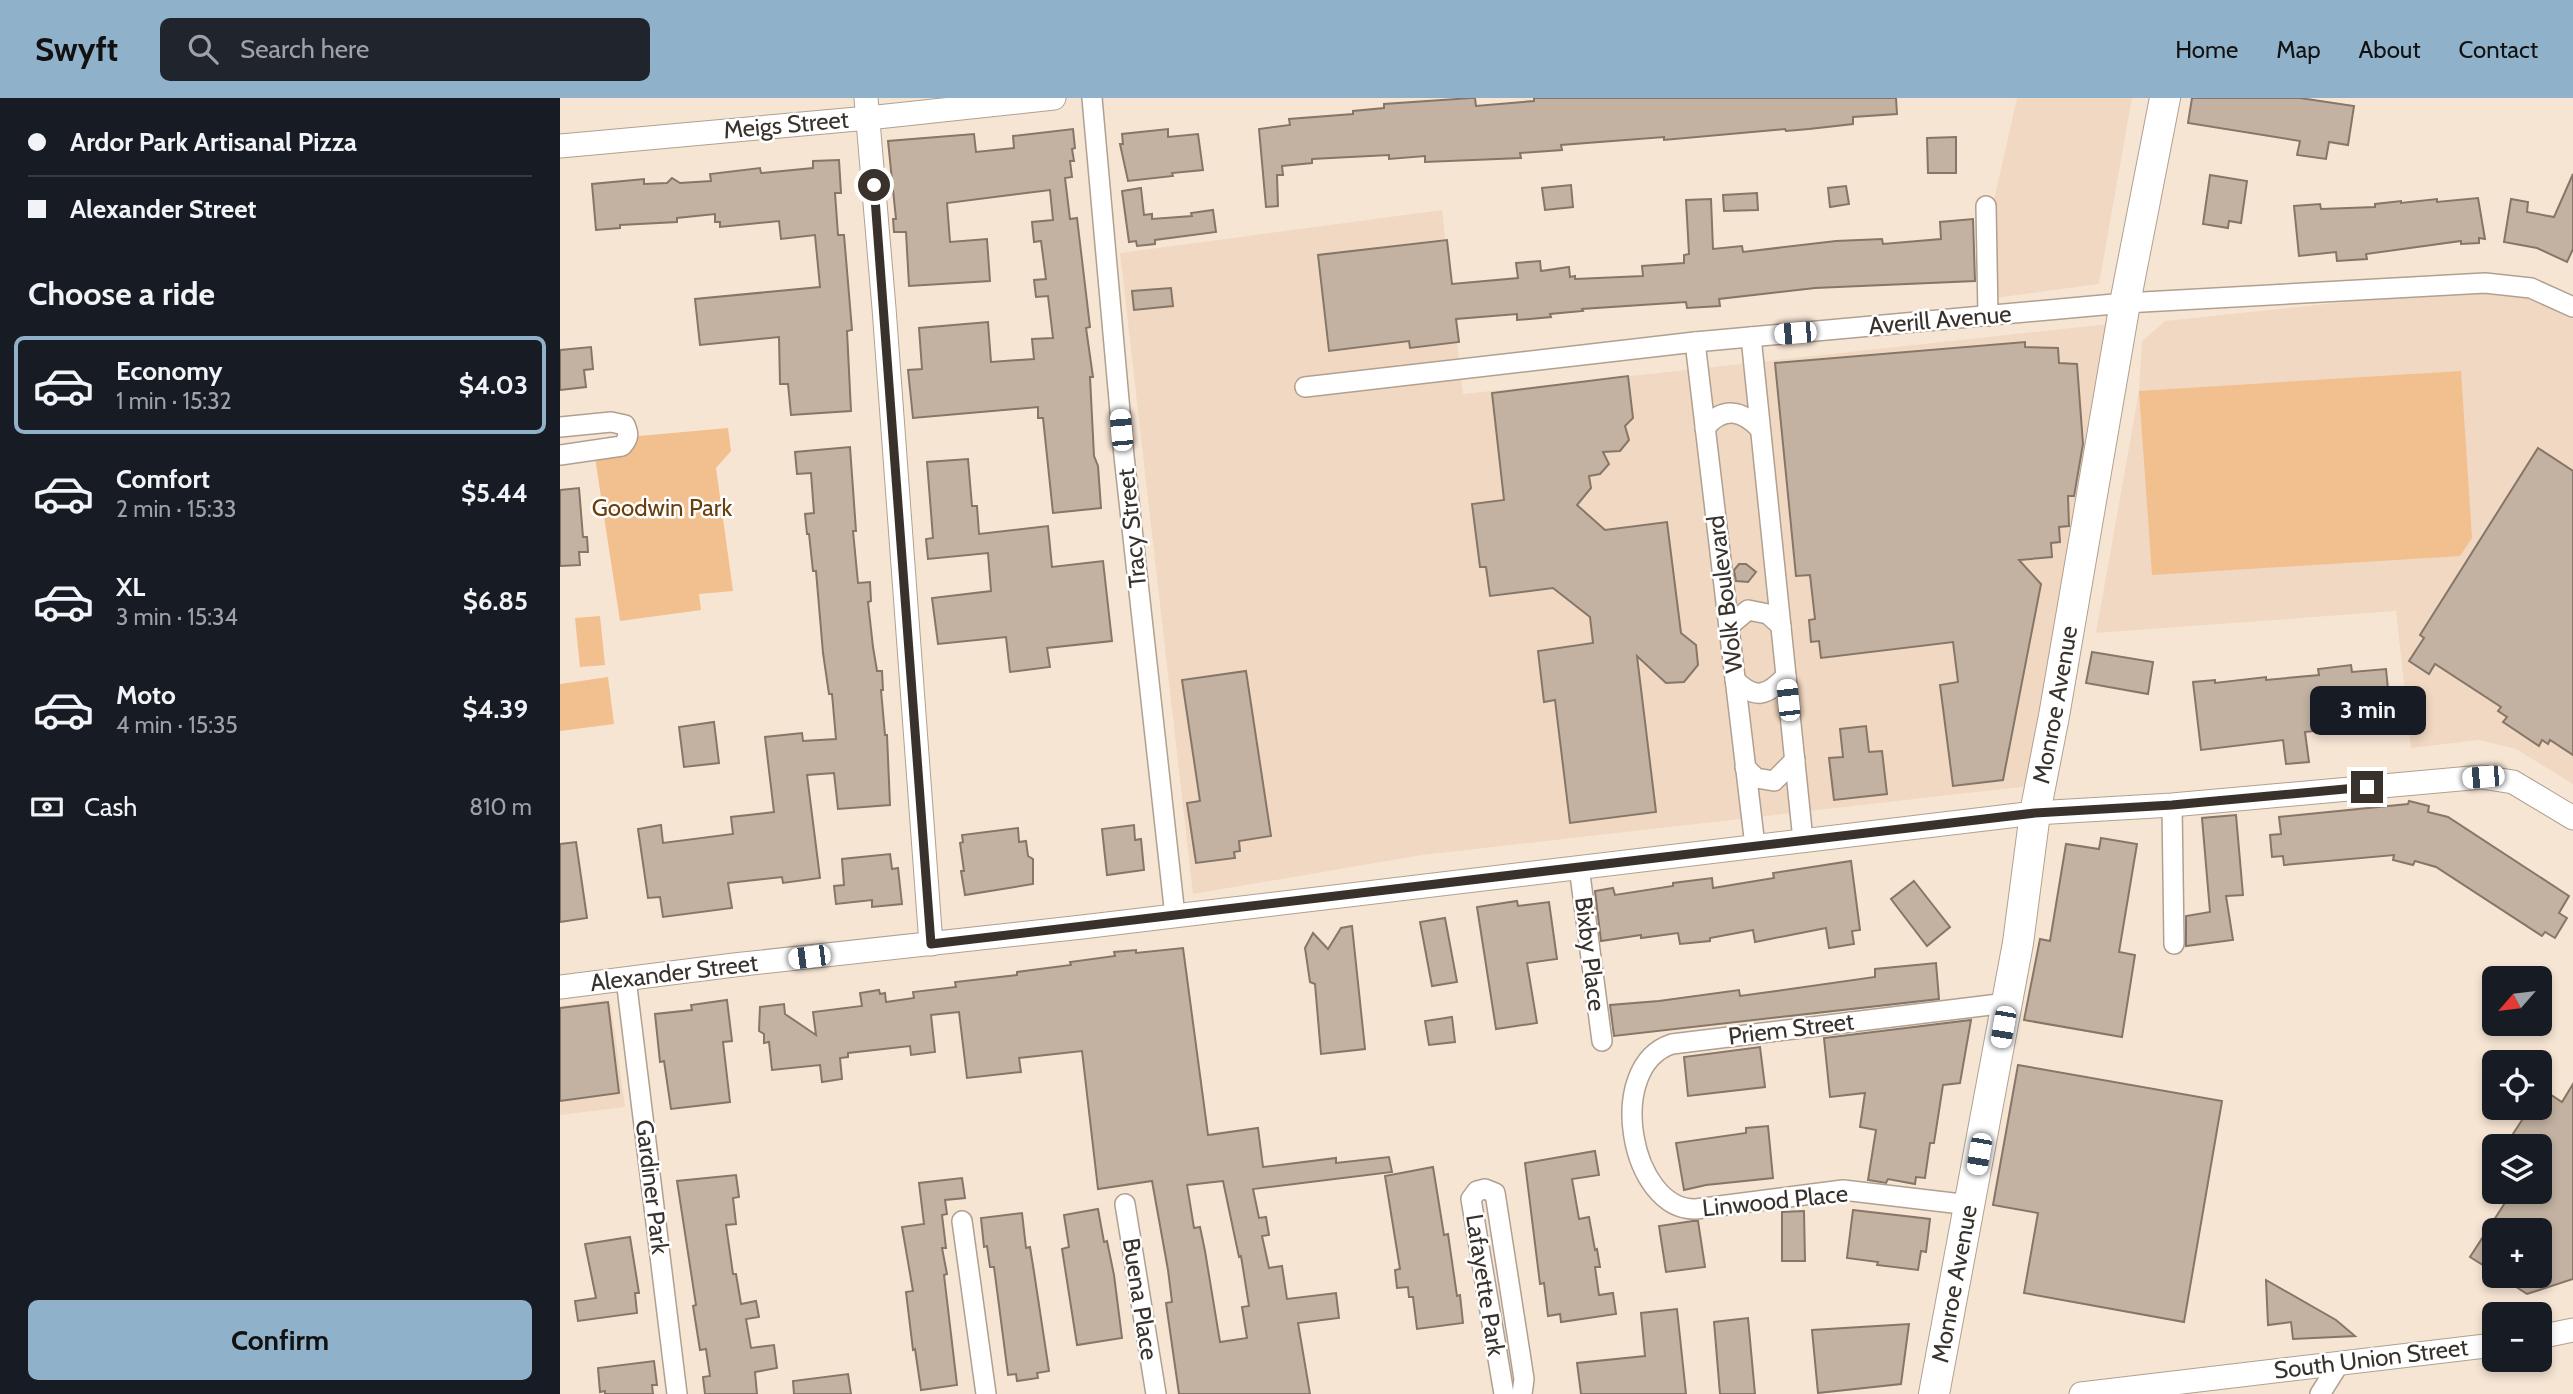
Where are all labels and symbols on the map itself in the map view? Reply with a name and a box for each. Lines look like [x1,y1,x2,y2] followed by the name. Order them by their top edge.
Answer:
[722,105,850,144] street label: Meigs Street
[858,169,890,201] route start
[1867,299,2013,340] street label: Averill Avenue
[1774,321,1817,345] car
[1109,408,1134,452] car
[1111,467,1152,589] street label: Tracy Street
[592,493,732,522] park label: Goodwin Park
[1700,514,1749,674] street label: Wolk Boulevard
[2026,623,2083,786] street label: Monroe Avenue
[1776,678,1801,722] car
[2309,686,2425,734] callout: 3 min
[2462,765,2505,789] car
[2351,771,2383,803] route end
[1569,895,1612,1013] street label: Bixby Place
[787,944,832,970] car
[588,948,759,997] street label: Alexander Street
[2482,966,2552,1036] north arrow
[1990,1004,2017,1050] car
[1726,1006,1856,1051] street label: Priem Street
[630,1118,675,1256] street label: Gardiner Park
[1966,1131,1993,1177] car
[1701,1178,1849,1223] street label: Linwood Place
[1925,1202,1983,1365] street label: Monroe Avenue
[1460,1212,1511,1358] street label: Lafayette Park
[1117,1236,1164,1362] street label: Buena Place
[2272,1332,2470,1385] street label: South Union Street

